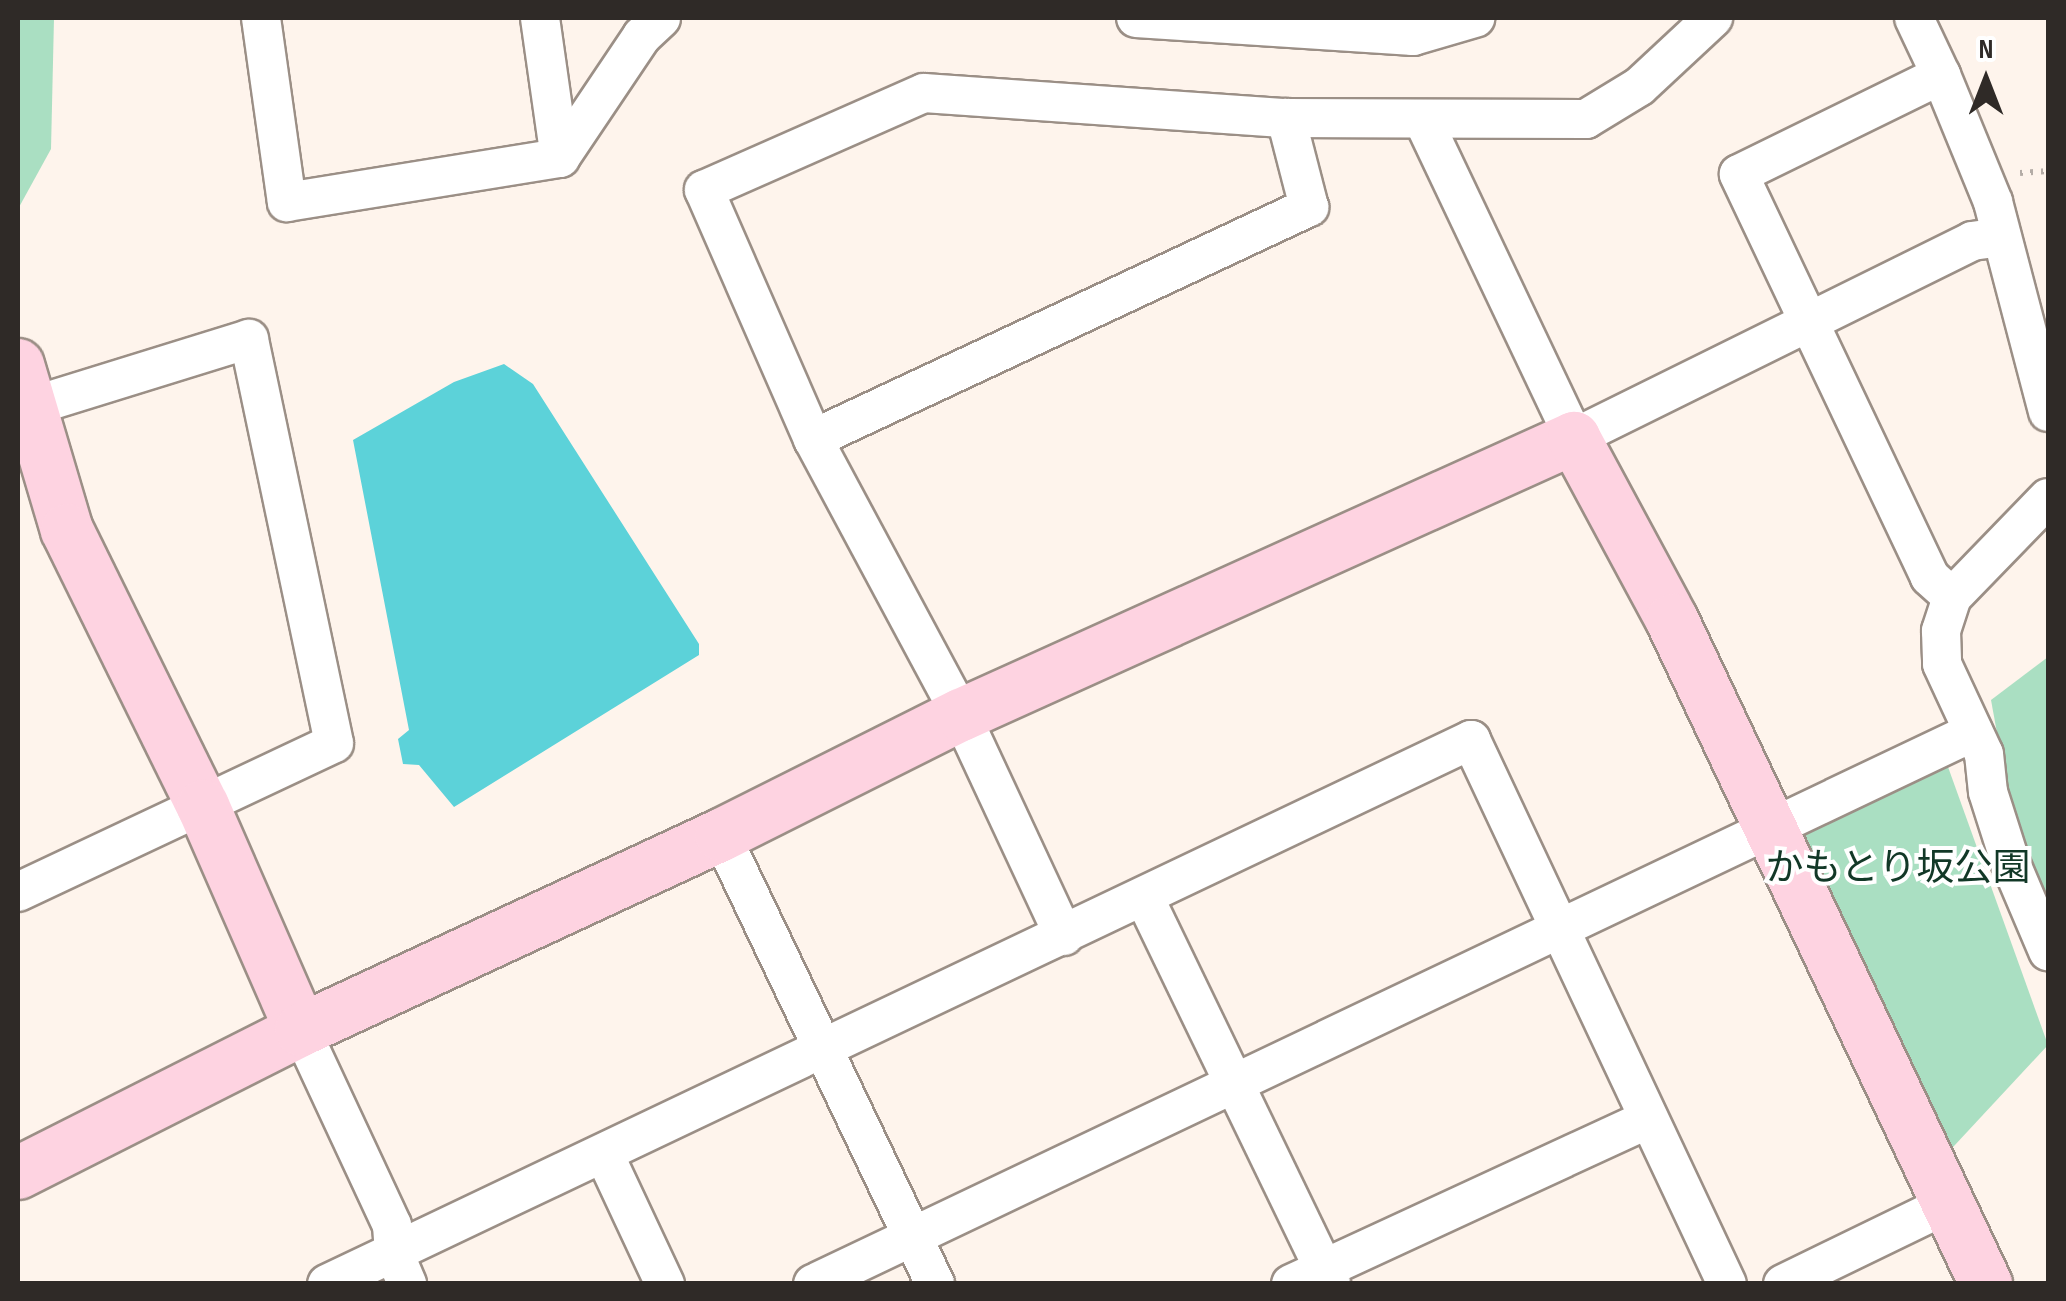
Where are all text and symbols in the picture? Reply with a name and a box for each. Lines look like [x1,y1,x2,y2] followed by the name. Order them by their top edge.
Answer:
[1936,30,2036,130] north arrow
[1979,33,1993,66] text: N
[1765,846,2031,892] park label: かもとり坂公園

